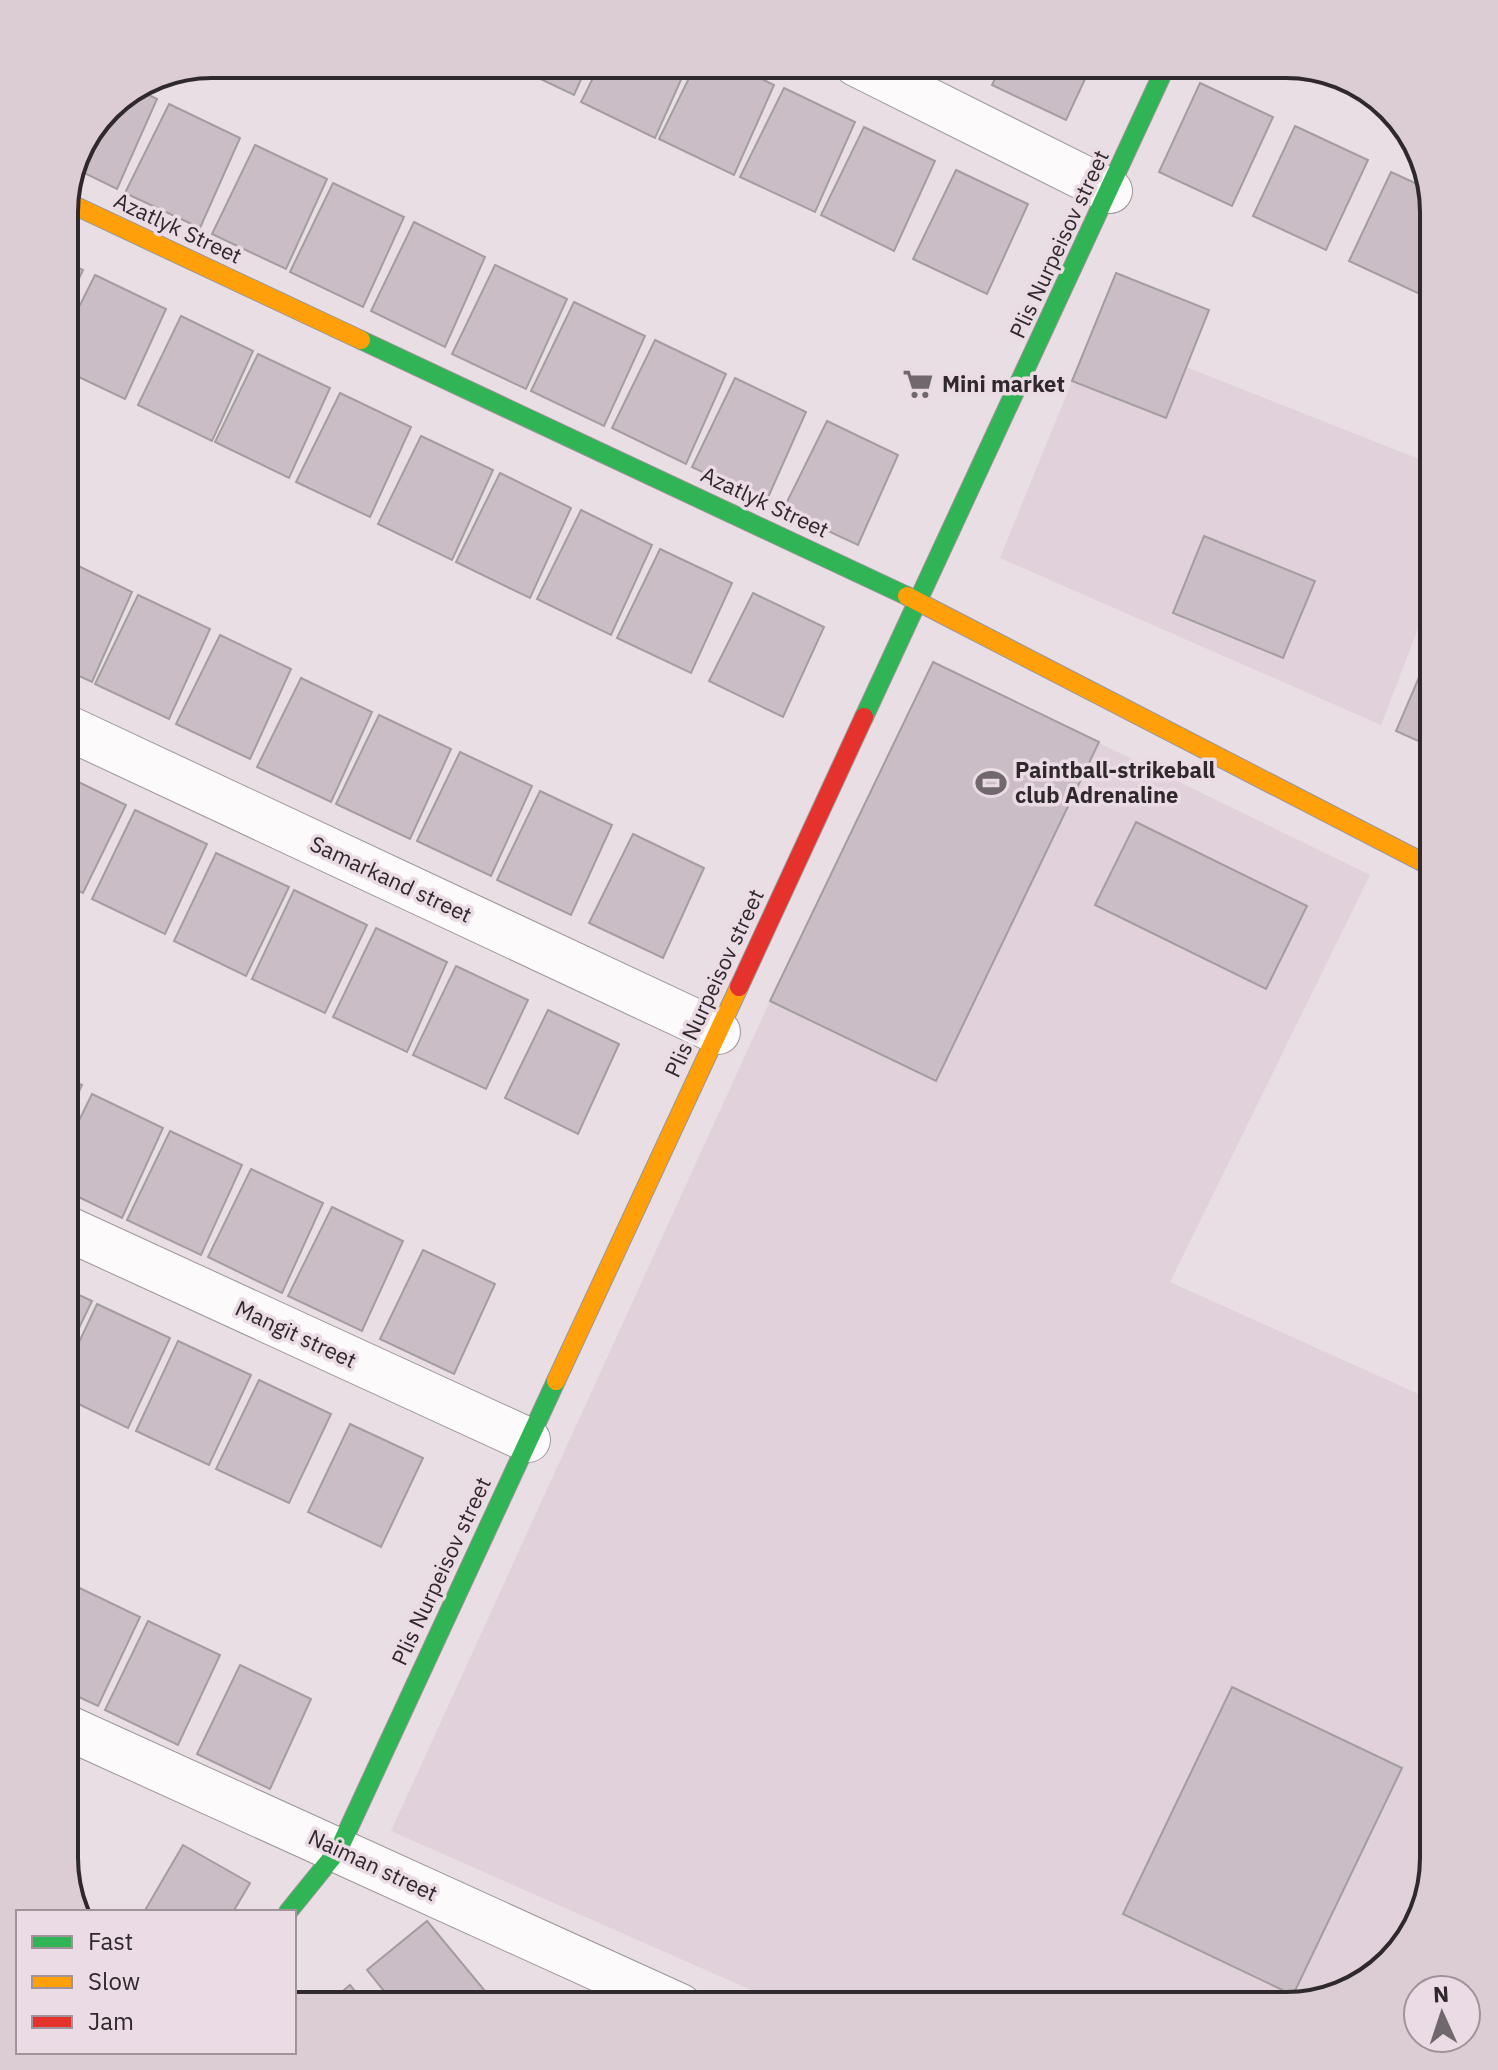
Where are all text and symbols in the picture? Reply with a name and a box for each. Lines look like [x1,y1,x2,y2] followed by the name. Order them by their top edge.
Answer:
[1002,145,1115,342] street label: Plis Nurpeisov street
[110,185,247,270] street label: Azatlyk Street
[901,367,935,401] supermarket icon: Mini market
[942,369,1065,398] place label: Mini market
[697,459,834,544] street label: Azatlyk Street
[1015,755,1216,809] place label: Paintball-strikeball club Adrenaline
[974,766,1008,800] sports icon: Paintball-strikeball club Adrenaline
[306,828,477,929] street label: Samarkand street
[657,884,770,1081] street label: Plis Nurpeisov street
[231,1293,361,1374] street label: Mangit street
[384,1472,497,1669] street label: Plis Nurpeisov street
[304,1822,443,1907] street label: Naiman street
[16,1910,296,2054] legend
[88,1925,133,1957] text: Fast
[88,1965,140,1997] text: Slow
[1402,1974,1482,2054] north arrow
[1432,1979,1450,2008] text: N
[88,2005,134,2037] text: Jam

